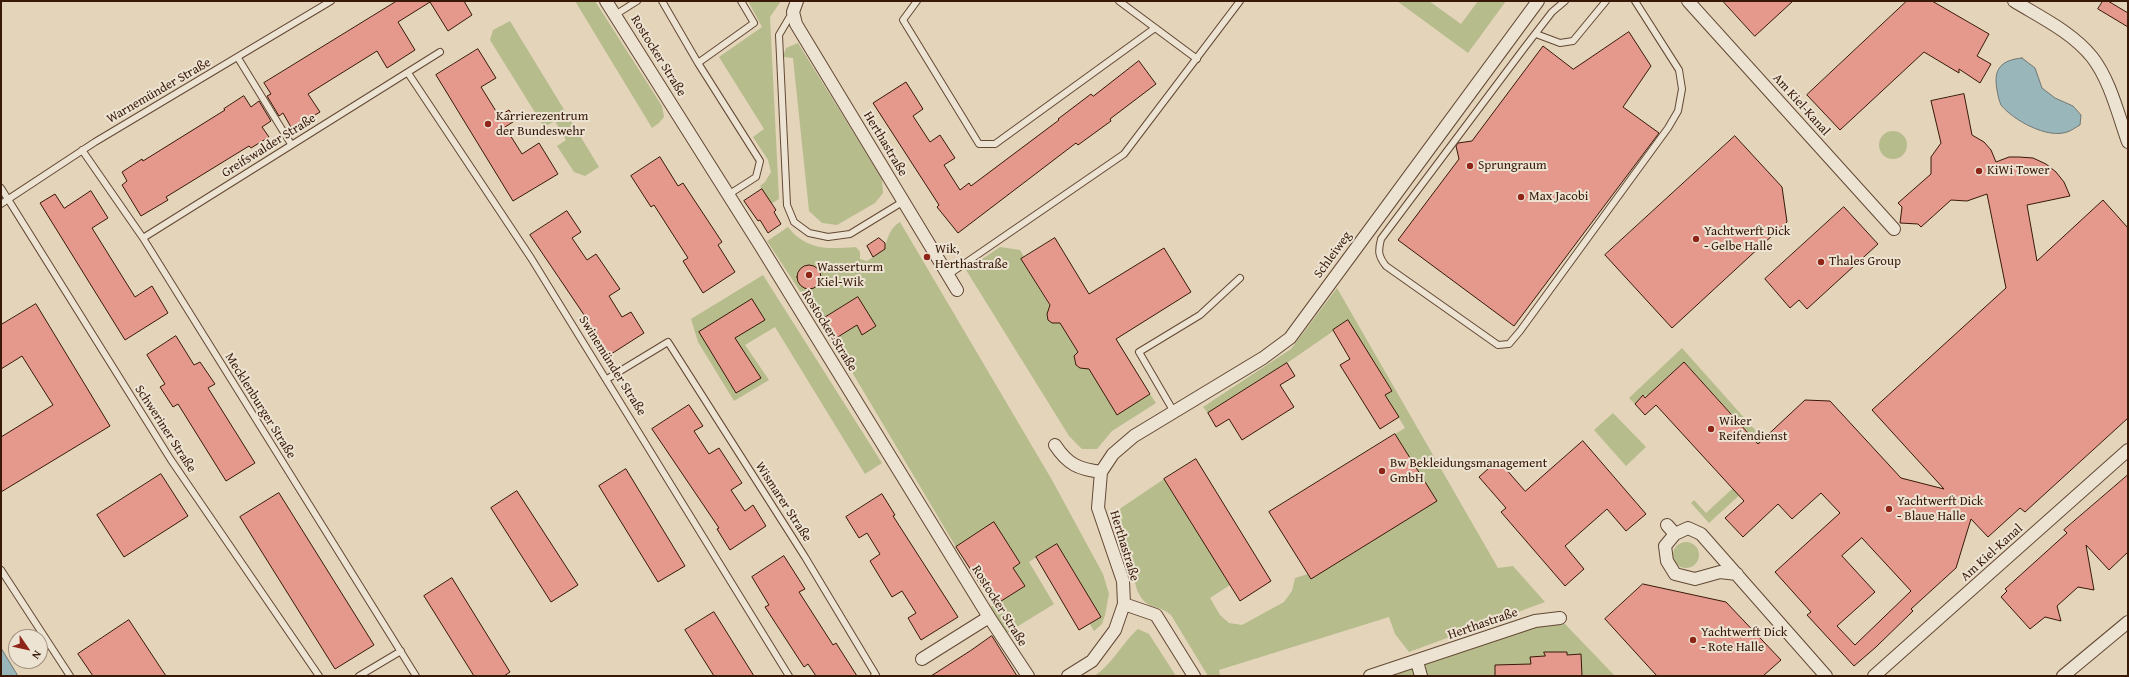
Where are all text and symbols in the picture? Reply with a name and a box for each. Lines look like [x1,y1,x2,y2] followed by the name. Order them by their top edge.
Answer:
[627,13,689,99] street label: Rostocker Straße
[104,55,214,127] street label: Warnemünder Straße
[1769,71,1833,139] street label: Am Kiel-Kanal
[496,109,588,140] place label: Karrierezentrum der Bundeswehr
[860,109,910,179] street label: Herthastraße
[219,111,319,181] street label: Greifswalder Straße
[483,119,493,129] marker: Karrierezentrum der Bundeswehr
[1478,158,1547,174] place label: Sprungraum
[1465,161,1475,171] marker: Sprungraum
[1987,163,2050,179] place label: KiWi Tower
[1974,166,1984,176] marker: KiWi Tower
[1529,189,1588,205] place label: Max Jacobi
[1516,192,1526,202] marker: Max Jacobi
[1704,224,1790,255] place label: Yachtwerft Dick - Gelbe Halle
[1311,229,1355,281] street label: Schleiweg
[1691,234,1701,244] marker: Yachtwerft Dick - Gelbe Halle
[935,242,1008,273] place label: Wik, Herthastraße
[922,252,932,262] marker: Wik, Herthastraße
[1829,254,1901,270] place label: Thales Group
[1816,257,1826,267] marker: Thales Group
[817,260,883,291] place label: Wasserturm Kiel-Wik
[804,270,814,280] marker: Wasserturm Kiel-Wik
[798,288,860,374] street label: Rostocker Straße
[575,313,649,419] street label: Swinemünder Straße
[221,350,299,462] street label: Mecklenburger Straße
[131,382,199,476] street label: Schweriner Straße
[1719,414,1788,445] place label: Wiker Reifendienst
[1706,424,1716,434] marker: Wiker Reifendienst
[1390,456,1547,487] place label: Bw Bekleidungsmanagement GmbH
[751,459,815,545] street label: Wismarer Straße
[1377,466,1387,476] marker: Bw Bekleidungsmanagement GmbH
[1897,494,1983,525] place label: Yachtwerft Dick - Blaue Halle
[1884,504,1894,514] marker: Yachtwerft Dick - Blaue Halle
[1106,509,1142,583] street label: Herthastraße
[1958,521,2026,585] street label: Am Kiel-Kanal
[968,563,1030,649] street label: Rostocker Straße
[1446,605,1520,643] street label: Herthastraße
[1701,625,1787,656] place label: Yachtwerft Dick - Rote Halle
[8,629,48,669] north arrow
[1688,635,1698,645] marker: Yachtwerft Dick - Rote Halle
[28,648,46,663] text: N

